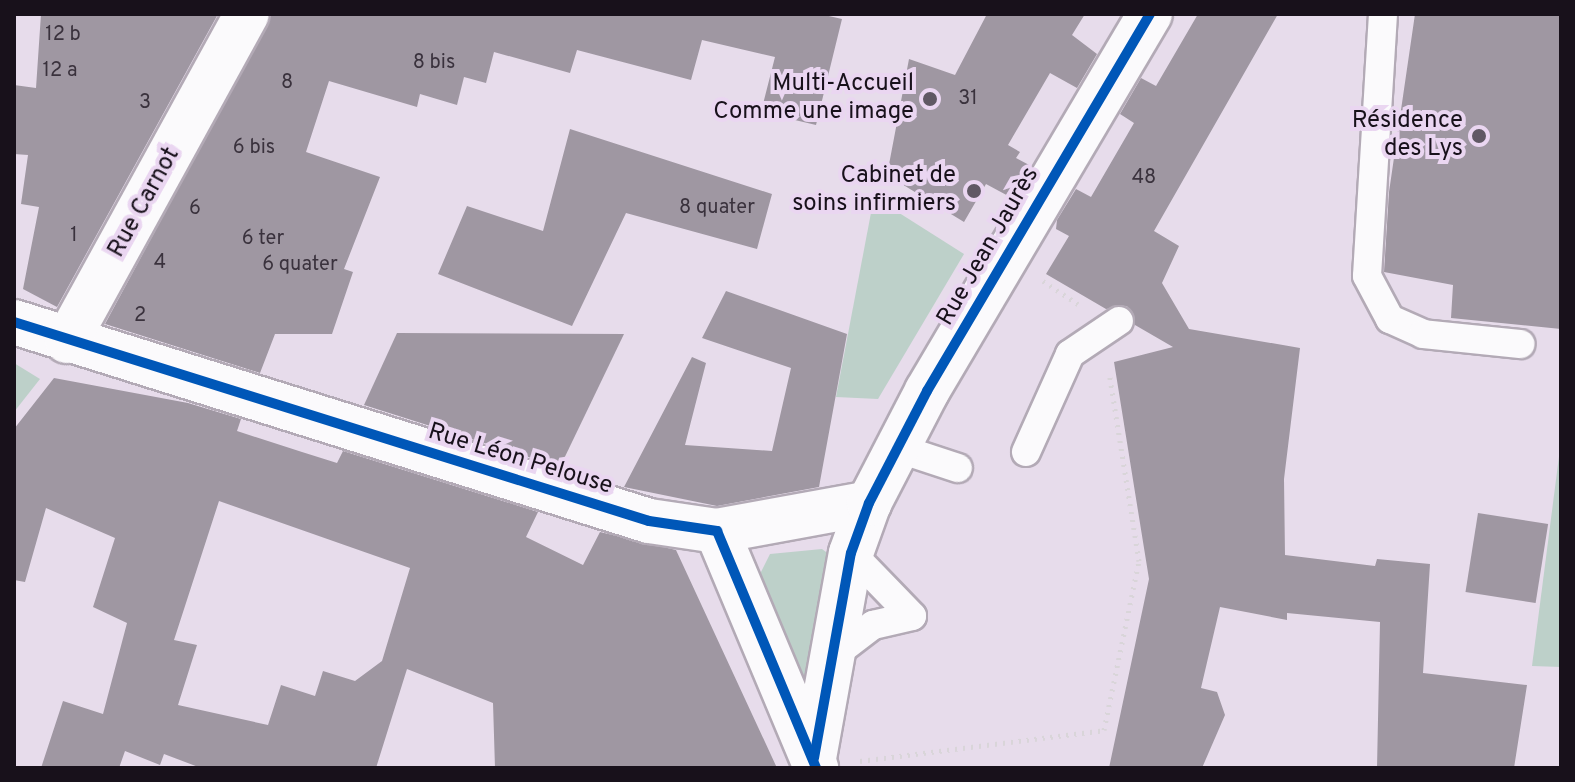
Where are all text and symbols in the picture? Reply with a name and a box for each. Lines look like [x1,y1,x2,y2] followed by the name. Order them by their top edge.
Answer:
[45,23,81,47] house number: 12 b
[413,51,455,75] house number: 8 bis
[43,59,77,83] house number: 12 a
[281,71,293,95] house number: 8
[713,71,914,127] place label: Multi-Accueil Comme une image
[958,87,978,111] house number: 31
[921,90,939,108] marker: Multi-Accueil Comme une image
[139,91,151,115] house number: 3
[1352,108,1463,164] place label: Résidence des Lys
[1470,127,1488,145] marker: Résidence des Lys
[233,136,275,160] house number: 6 bis
[103,143,187,263] street label: Rue Carnot
[792,163,956,219] place label: Cabinet de soins infirmiers
[932,163,1046,331] street label: Rue Jean Jaurès
[1132,166,1156,190] house number: 48
[963,180,985,202] marker: Cabinet de soins infirmiers
[679,196,755,220] house number: 8 quater
[189,197,201,221] house number: 6
[70,224,78,248] house number: 1
[242,227,284,251] house number: 6 ter
[154,251,166,275] house number: 4
[262,253,338,277] house number: 6 quater
[134,304,146,328] house number: 2
[424,418,616,502] street label: Rue Léon Pelouse

